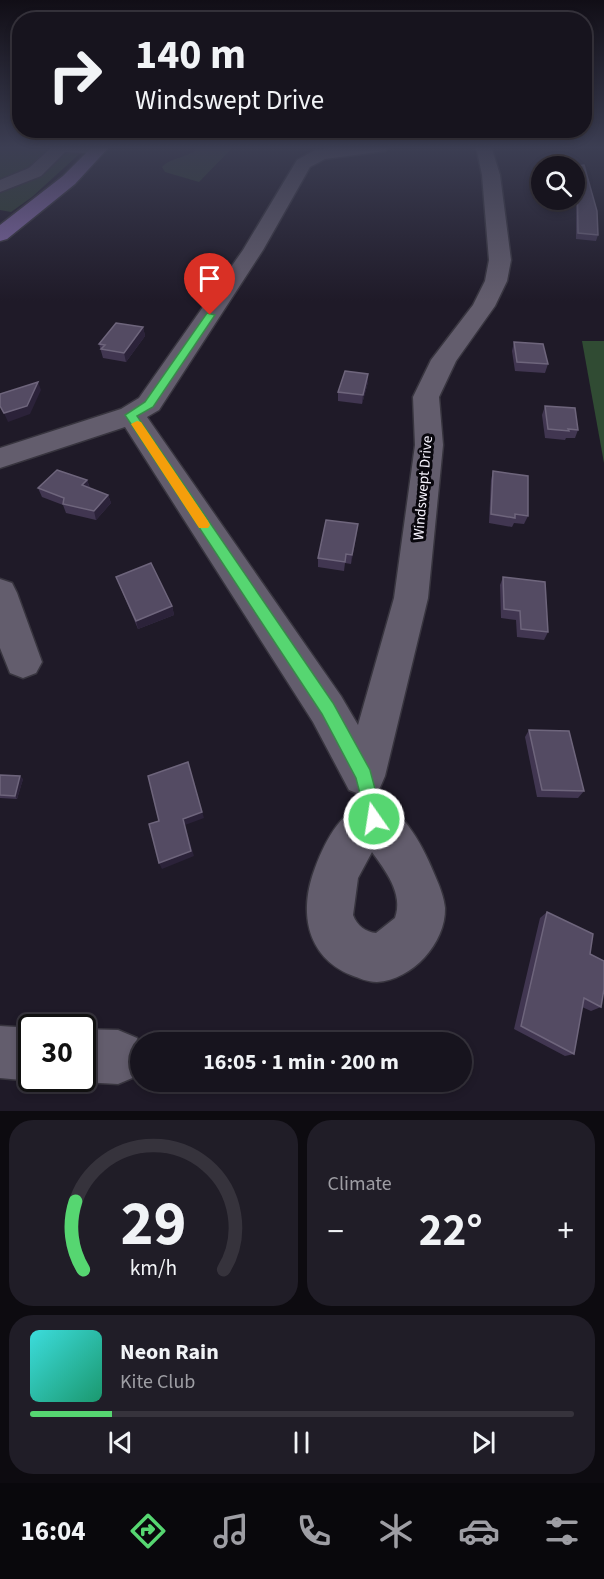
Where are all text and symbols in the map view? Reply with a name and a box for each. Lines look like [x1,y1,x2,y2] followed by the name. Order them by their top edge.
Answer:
[135,25,246,85] text: 140 m
[36,36,114,114] icon: right
[135,81,324,120] text: Windswept Drive
[531,156,585,210] map controls
[531,156,585,210] button: search
[184,253,235,315] pin
[193,262,226,295] icon: arrive
[408,435,438,541] street label: Windswept Drive
[342,787,406,851] position arrow
[18,1014,96,1092] speed limit sign: 30
[203,1046,399,1078] text: 16:05 · 1 min · 200 m
[328,1170,392,1198] text: Climate
[120,1180,186,1269] text: 29
[419,1199,483,1263] text: 22°
[328,1208,344,1255] text: −
[558,1208,574,1255] text: +
[129,1253,177,1284] text: km/h
[120,1336,219,1368] text: Neon Rain
[120,1368,195,1396] text: Kite Club
[104,1426,137,1459] icon: previous
[285,1426,318,1459] icon: pause
[467,1426,500,1459] icon: next
[127,1510,169,1552] icon: directions
[210,1510,252,1552] icon: music
[293,1510,335,1552] icon: phone
[375,1510,417,1552] icon: climate
[458,1510,500,1552] icon: car
[541,1510,583,1552] icon: filters
[20,1512,86,1551] text: 16:04

